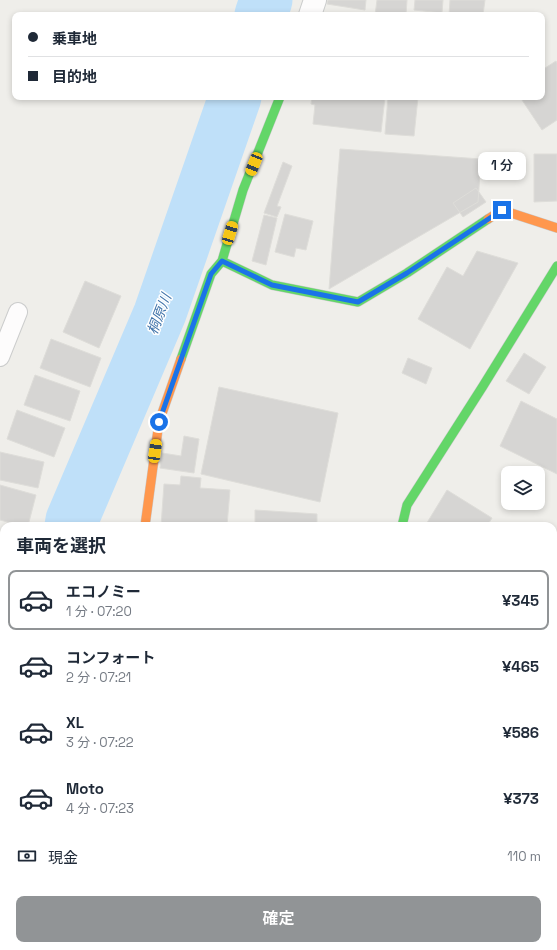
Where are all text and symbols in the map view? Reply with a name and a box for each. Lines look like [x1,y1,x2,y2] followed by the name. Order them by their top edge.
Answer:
[52,29,97,48] text: 乗車地
[52,67,97,86] text: 目的地
[244,151,264,177] car
[478,152,526,180] callout: 1 分
[491,157,513,174] text: 1 分
[493,201,511,219] route end
[221,220,239,246] car
[143,289,176,337] water label: 桐原川
[150,413,168,431] route start
[147,438,163,464] car
[501,466,545,510] map controls
[501,466,545,510] button: layers
[16,534,106,557] text: 車両を選択
[18,582,54,618] icon: car
[66,582,141,601] text: エコノミー
[502,591,539,610] text: ¥345
[66,603,132,620] text: 1 分 · 07:20
[18,648,54,684] icon: car
[66,648,156,667] text: コンフォート
[502,657,539,676] text: ¥465
[66,669,131,686] text: 2 分 · 07:21
[66,713,84,732] text: XL
[18,714,54,750] icon: car
[502,723,539,742] text: ¥586
[66,734,134,751] text: 3 分 · 07:22
[66,779,104,798] text: Moto
[18,780,54,816] icon: car
[503,789,539,808] text: ¥373
[66,800,134,817] text: 4 分 · 07:23
[16,845,38,867] icon: cash
[48,848,78,867] text: 現金
[507,848,541,865] text: 110 m
[16,896,541,942] button: 確定

